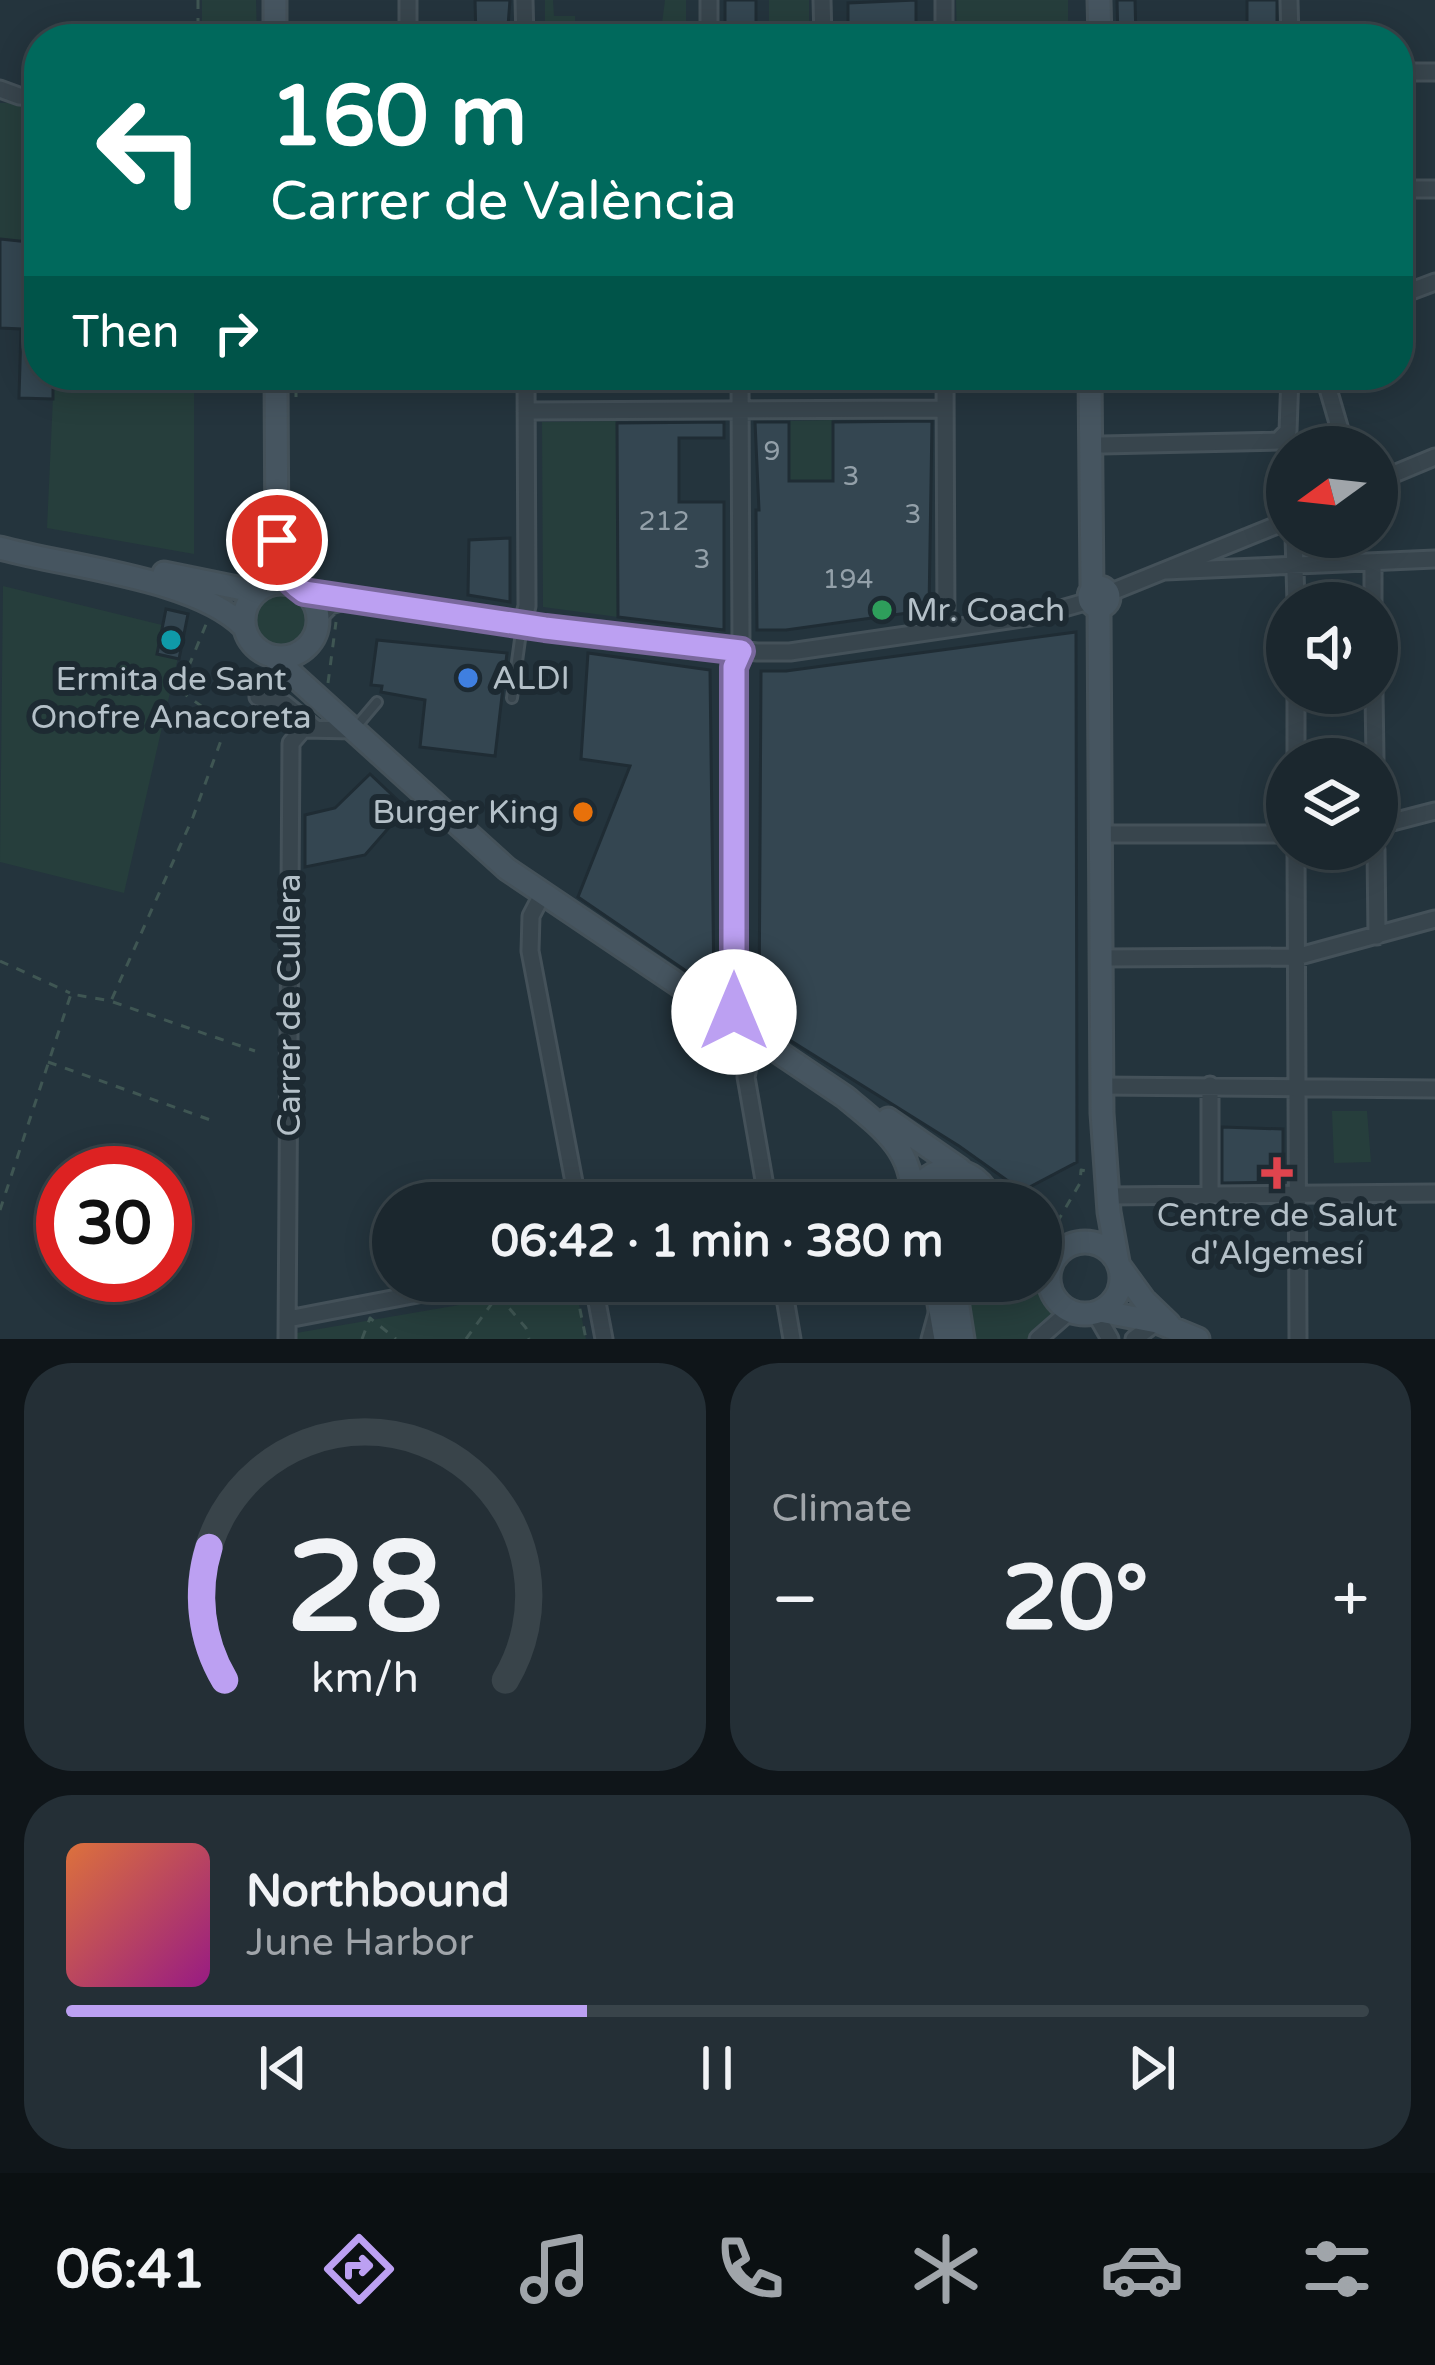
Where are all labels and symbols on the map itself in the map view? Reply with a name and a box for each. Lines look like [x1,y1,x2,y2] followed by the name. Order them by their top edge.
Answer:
[1266,426,1398,558] north arrow
[764,435,780,468] house number: 9
[843,460,859,493] house number: 3
[226,489,328,591] pin
[905,498,921,531] house number: 3
[639,505,689,538] house number: 212
[694,543,710,576] house number: 3
[823,563,873,596] house number: 194
[906,591,1065,630] place label: Mr. Coach
[869,597,895,623] marker: Mr. Coach
[158,627,184,653] marker: Ermita de Sant Onofre Anacoreta
[492,659,570,698] place label: ALDI
[30,660,312,737] place label: Ermita de Sant Onofre Anacoreta
[455,665,481,691] marker: ALDI
[372,793,559,832] place label: Burger King
[570,799,596,825] marker: Burger King
[270,873,309,1137] street label: Carrer de Cullera
[671,949,797,1075] position arrow
[36,1146,192,1302] speed limit sign: 30
[1261,1157,1293,1189] marker: Centre de Salut d'Algemesí
[1157,1196,1397,1273] place label: Centre de Salut d'Algemesí

